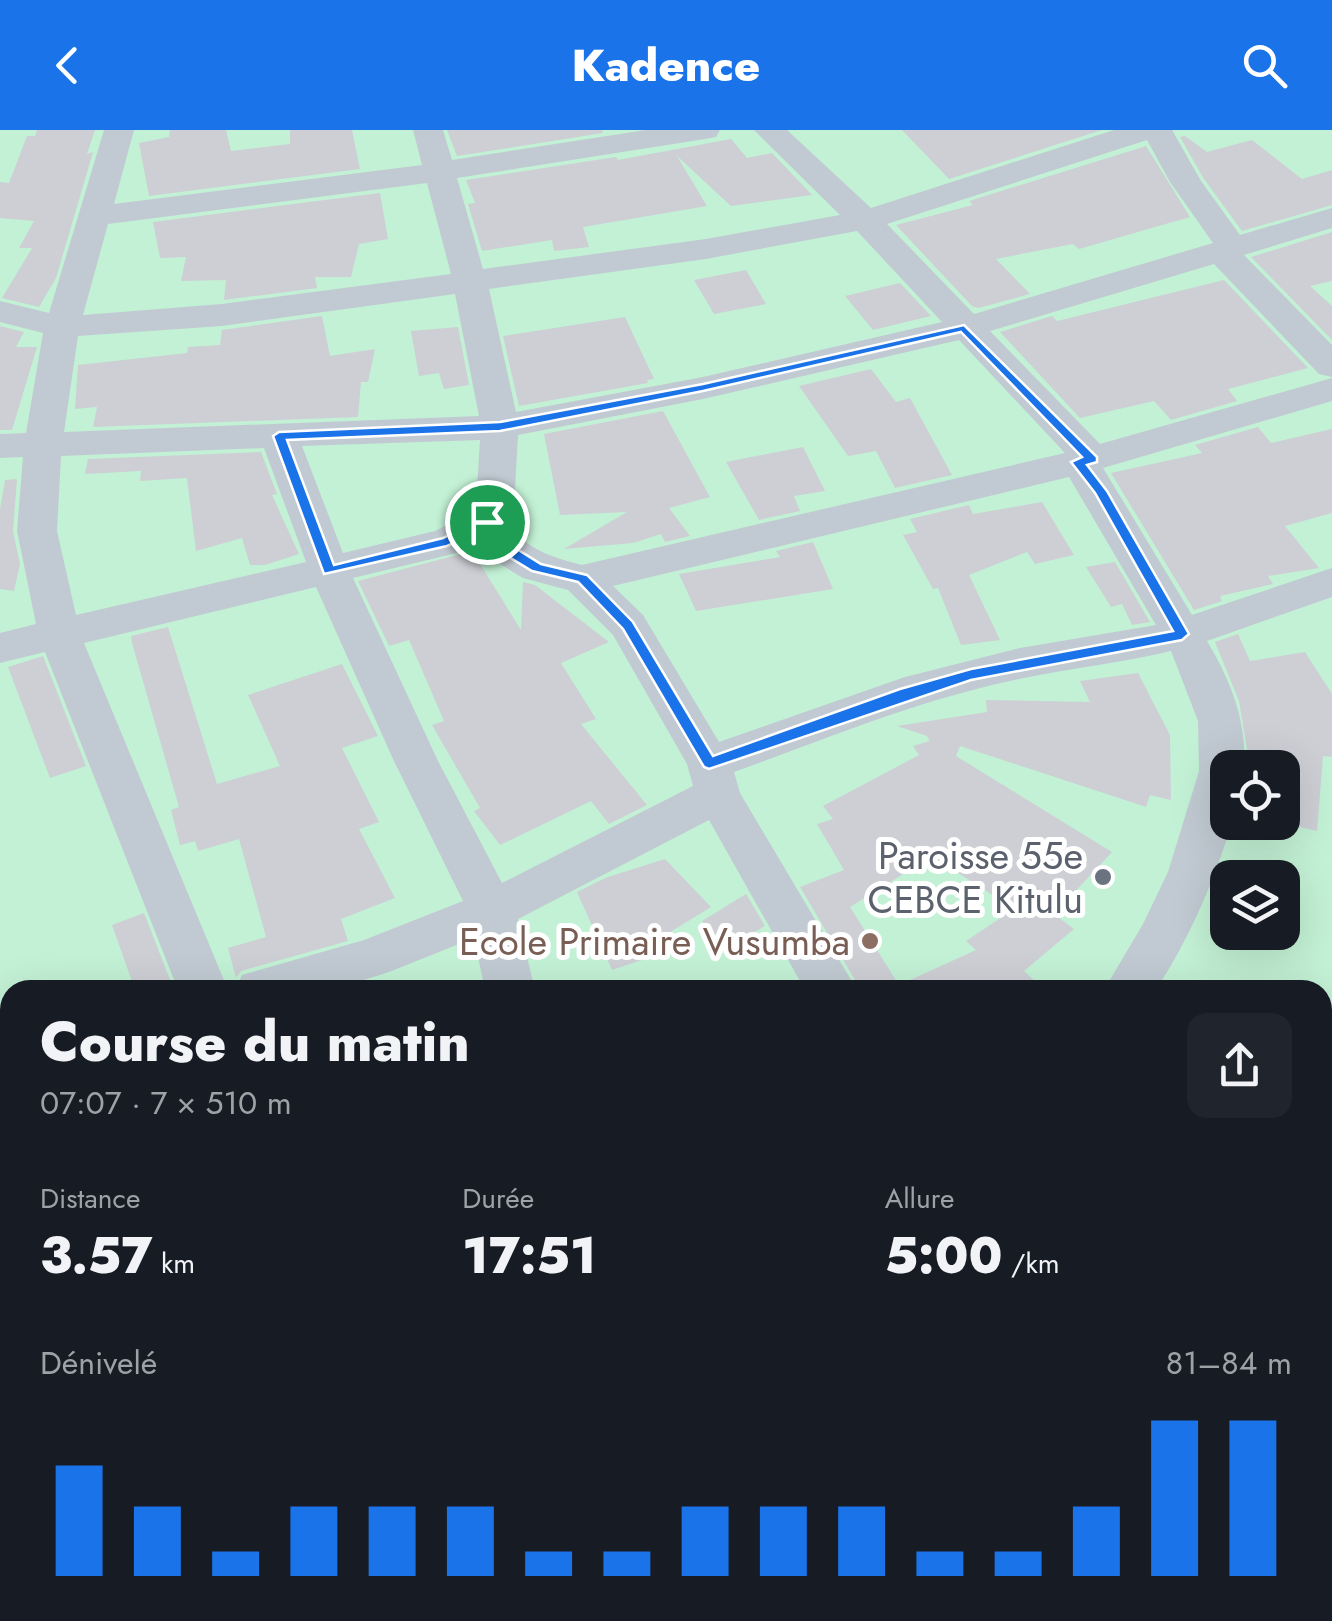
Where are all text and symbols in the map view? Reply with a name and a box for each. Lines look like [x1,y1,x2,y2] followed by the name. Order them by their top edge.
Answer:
[572,33,760,98] text: Kadence
[40,38,95,93] icon: back
[1237,38,1292,93] icon: search
[445,480,530,565] pin
[460,495,515,550] icon: arrive
[1210,750,1300,950] map controls
[1210,750,1300,840] button: locate
[867,828,1083,927] place label: Paroisse 55e CEBCE Kitulu
[1210,860,1300,950] button: layers
[1092,866,1114,888] marker: Paroisse 55e CEBCE Kitulu
[459,914,850,969] place label: Ecole Primaire Vusumba
[859,930,881,952] marker: Ecole Primaire Vusumba
[40,1002,470,1082] text: Course du matin
[1187,1013,1292,1118] button: share
[40,1080,292,1126] text: 07:07 · 7 × 510 m
[40,1178,140,1219] text: Distance
[462,1178,534,1219] text: Durée
[885,1178,954,1219] text: Allure
[40,1219,153,1292] text: 3.57
[462,1219,596,1292] text: 17:51
[885,1219,1003,1292] text: 5:00
[153,1243,195,1284] text: km
[1003,1243,1060,1284] text: /km
[40,1340,157,1386] text: Dénivelé
[1166,1340,1292,1386] text: 81–84 m

